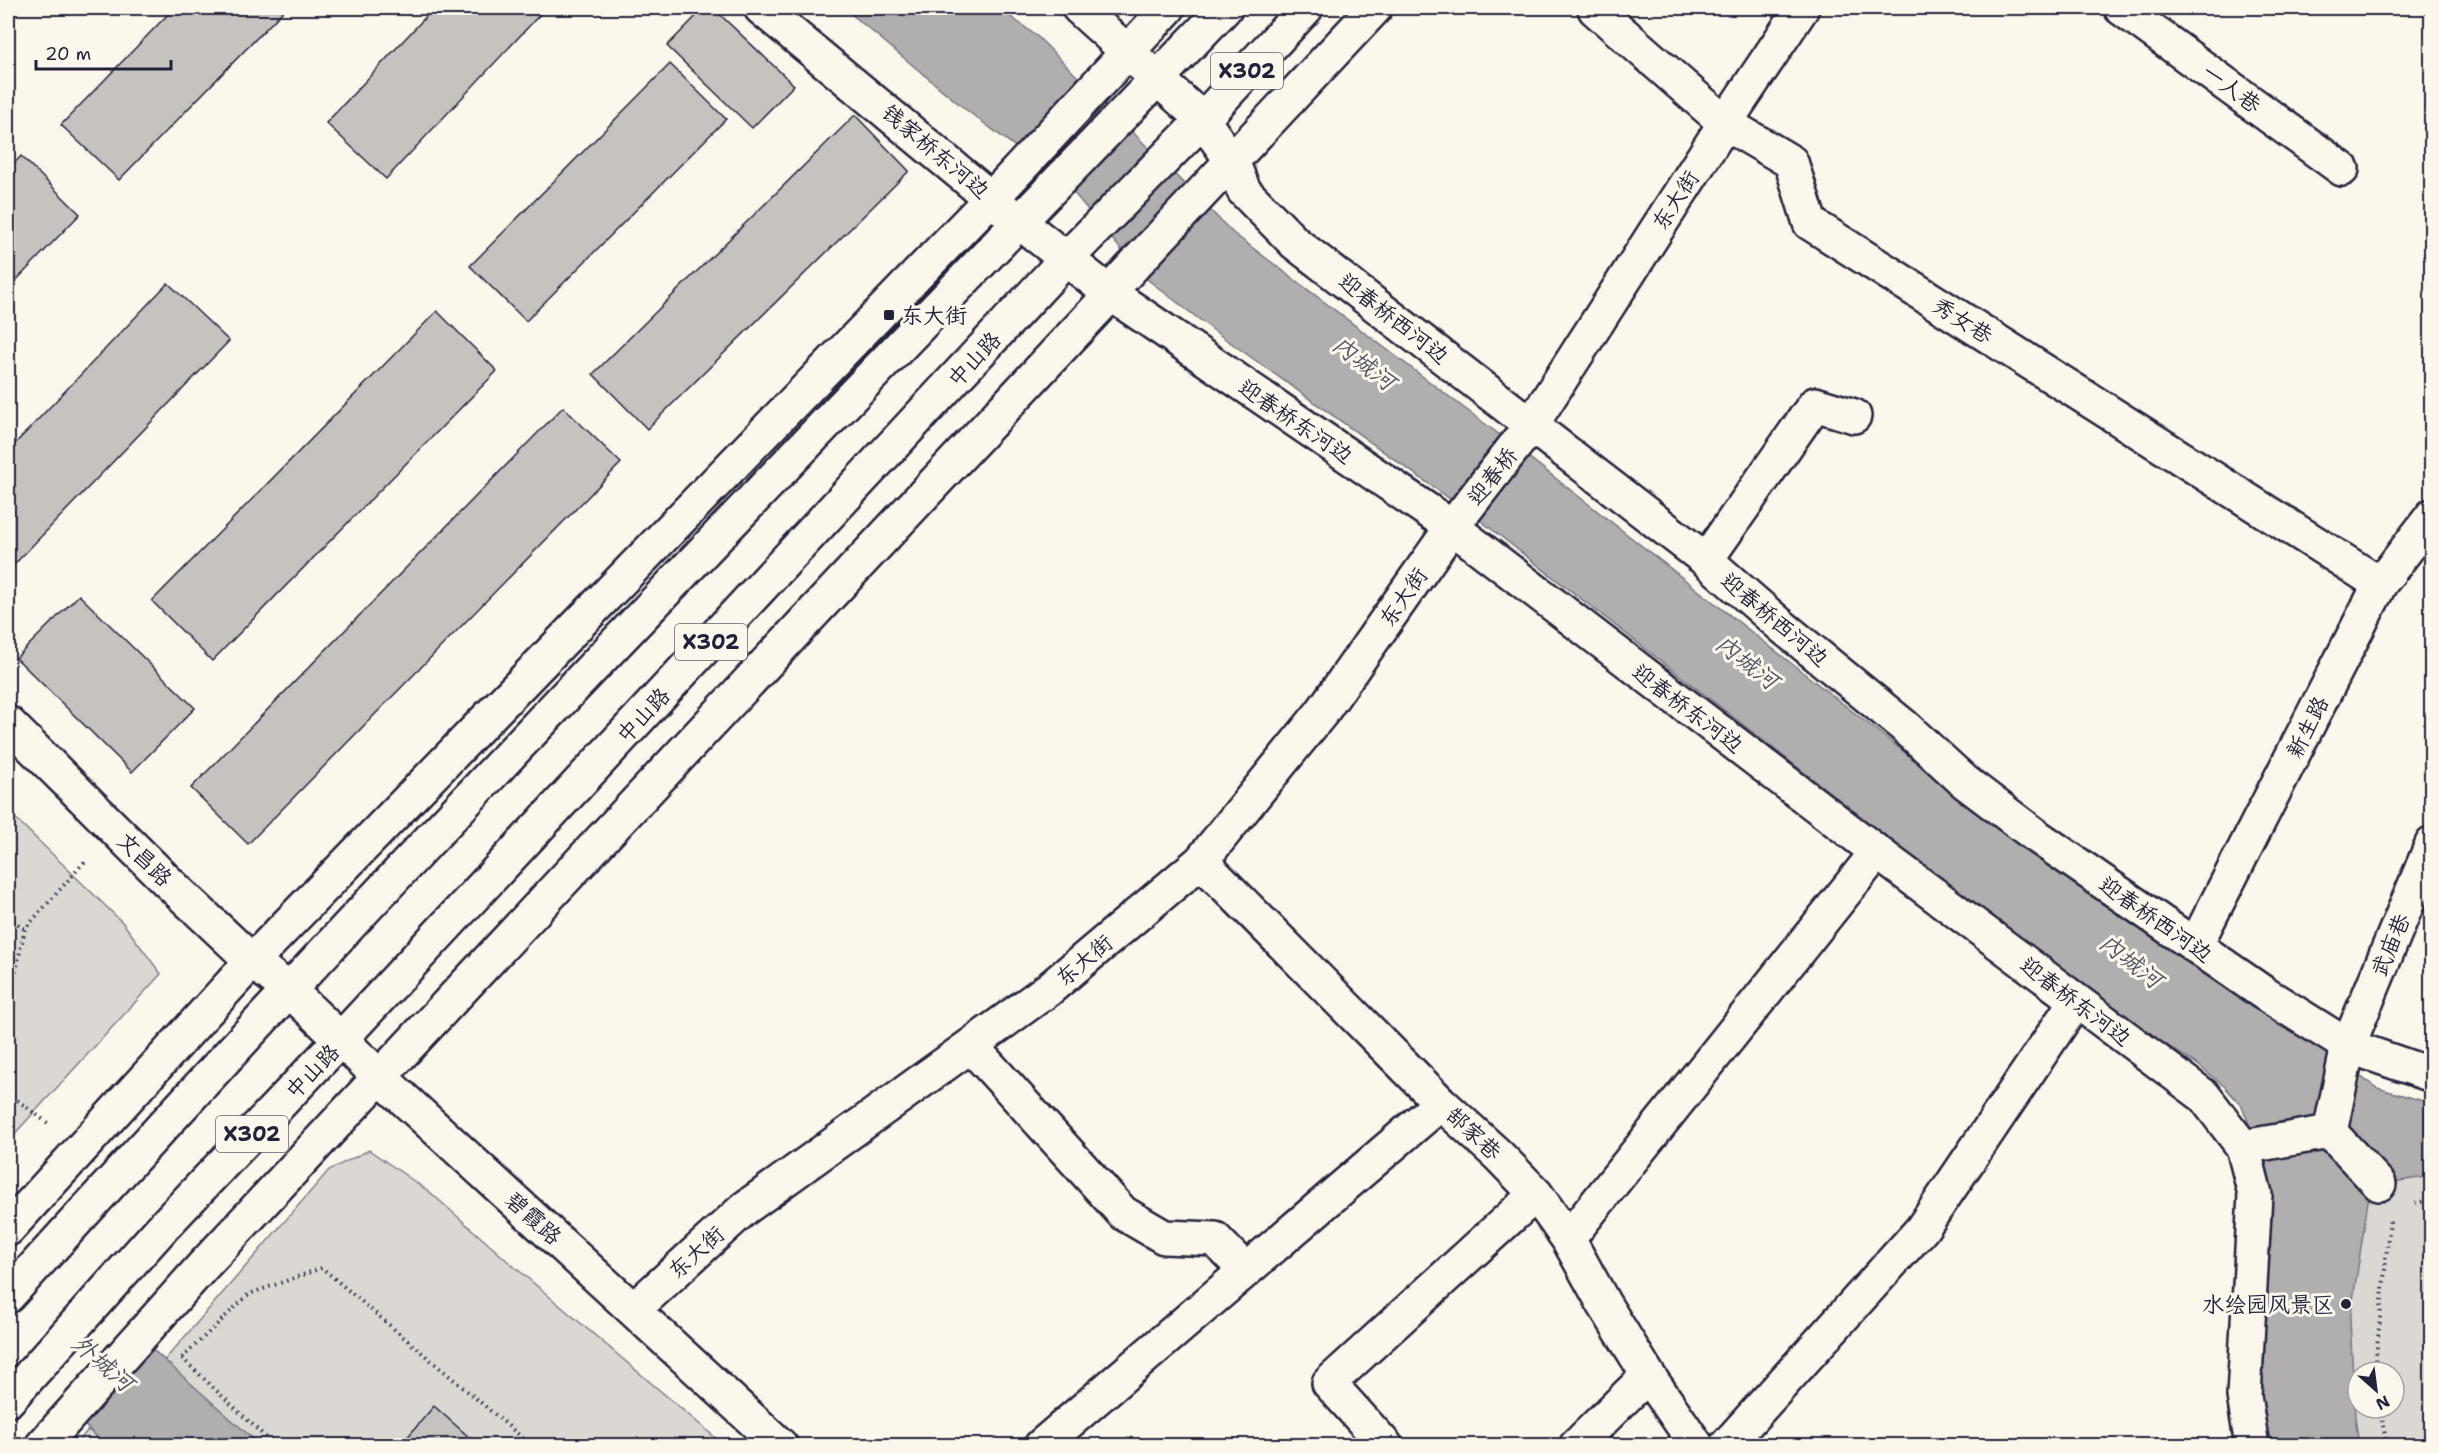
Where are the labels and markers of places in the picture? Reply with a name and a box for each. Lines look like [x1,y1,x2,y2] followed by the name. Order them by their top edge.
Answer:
[901,301,967,330] place label: 东大街
[882,308,896,322] marker: 东大街
[2202,1290,2334,1319] place label: 水绘园风景区
[2339,1297,2353,1311] marker: 水绘园风景区

